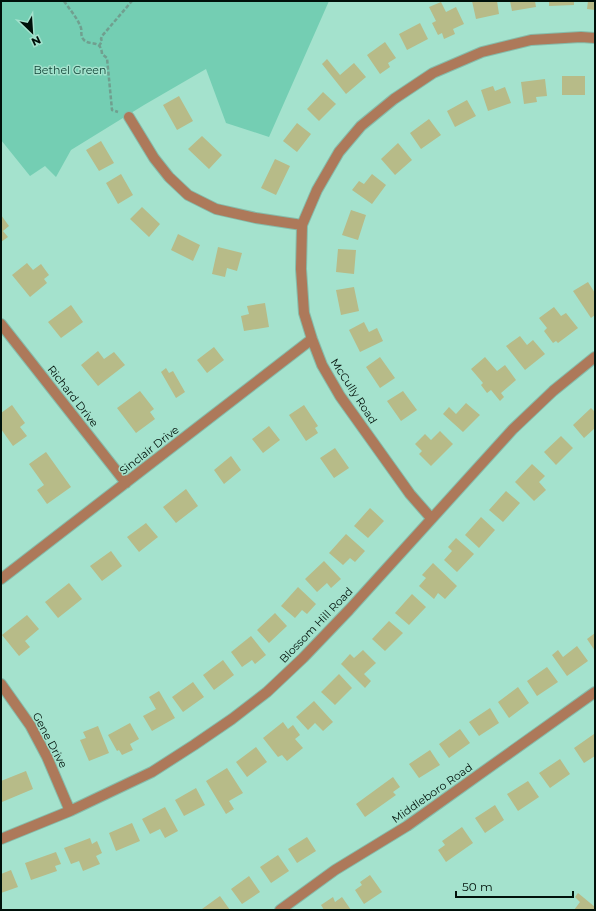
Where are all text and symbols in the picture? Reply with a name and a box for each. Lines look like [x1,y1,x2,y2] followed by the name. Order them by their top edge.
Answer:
[12,12,52,52] north arrow
[29,33,43,49] text: N
[34,63,106,77] park label: Bethel Green
[328,356,380,426] street label: McCully Road
[45,362,102,430] street label: Richard Drive
[116,422,182,478] street label: Sinclair Drive
[276,584,356,666] street label: Blossom Hill Road
[30,710,71,770] street label: Gene Drive
[389,760,475,826] street label: Middleboro Road
[456,873,573,899] scale bar
[462,879,493,894] text: 50 m

